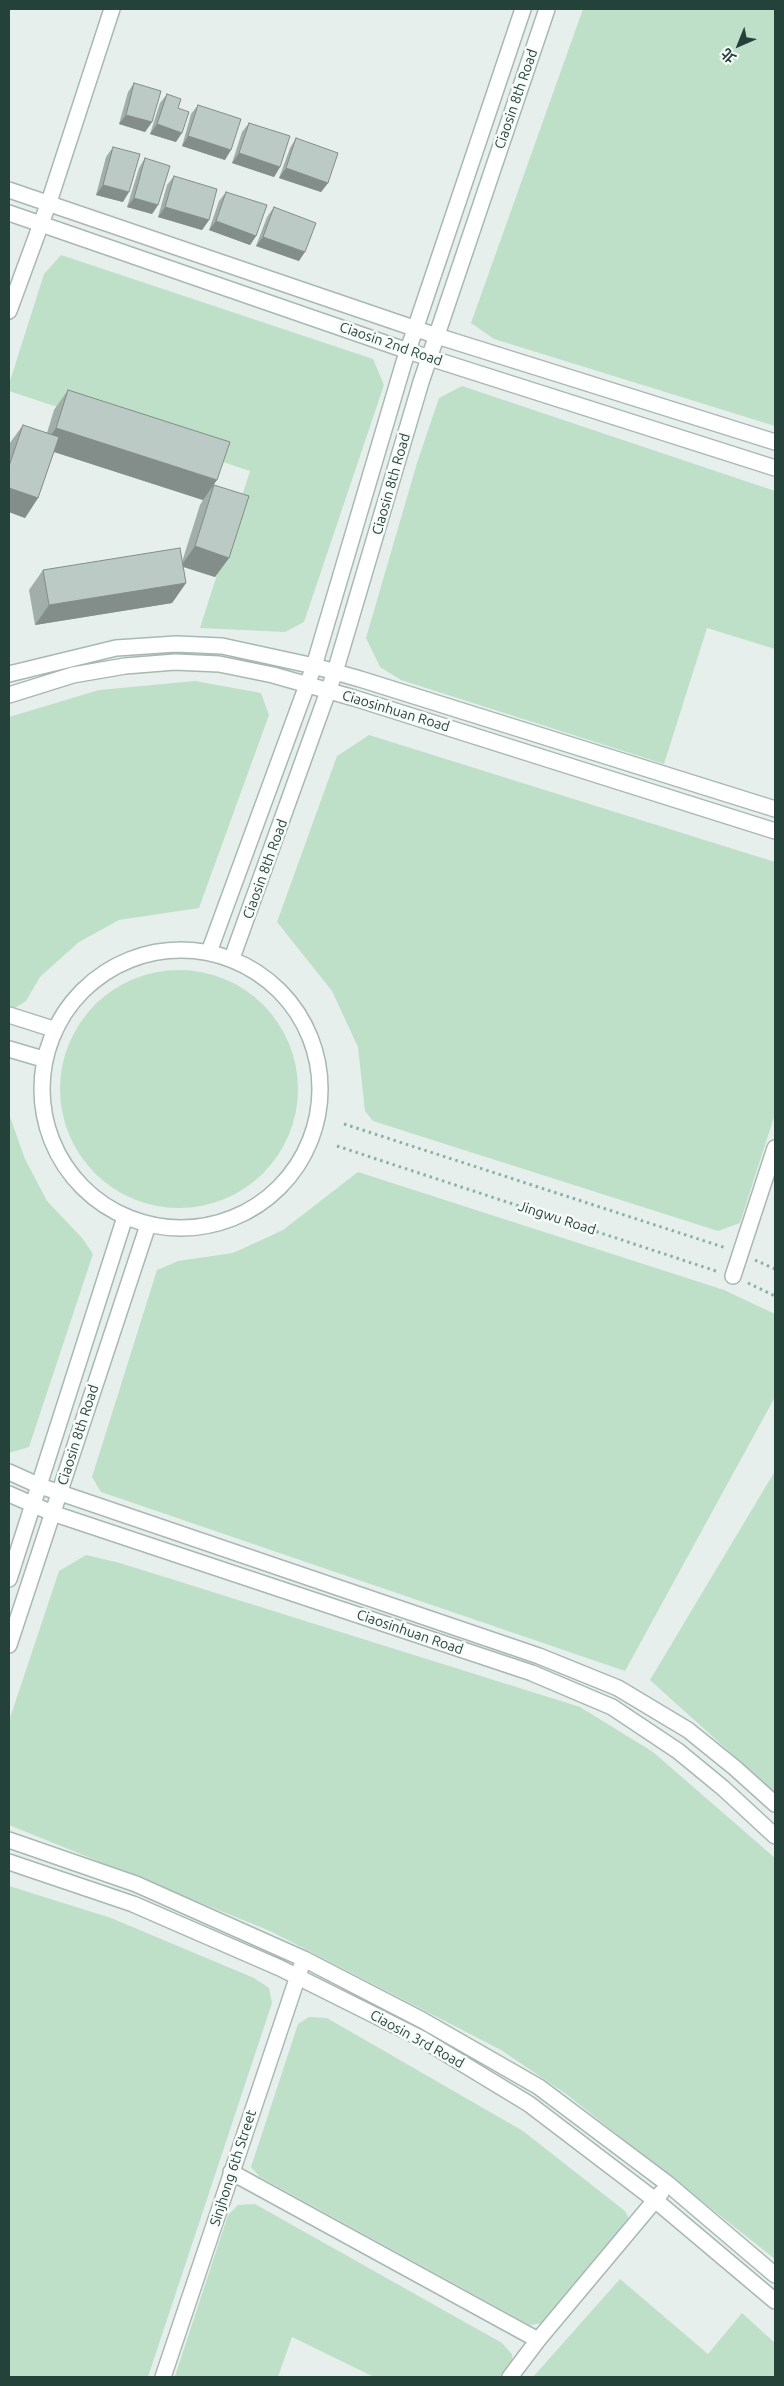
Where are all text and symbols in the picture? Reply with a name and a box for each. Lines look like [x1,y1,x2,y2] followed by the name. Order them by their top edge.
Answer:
[714,20,764,70] north arrow
[718,45,739,66] text: 北
[491,47,541,151] street label: Ciaosin 8th Road
[337,319,445,369] street label: Ciaosin 2nd Road
[368,431,414,537] street label: Ciaosin 8th Road
[340,687,452,735] street label: Ciaosinhuan Road
[239,817,291,921] street label: Ciaosin 8th Road
[516,1198,598,1238] street label: Jingwu Road
[54,1383,102,1487] street label: Ciaosin 8th Road
[355,1606,465,1658] street label: Ciaosinhuan Road
[367,2006,467,2072] street label: Ciaosin 3rd Road
[206,2108,260,2228] street label: Sinjhong 6th Street

